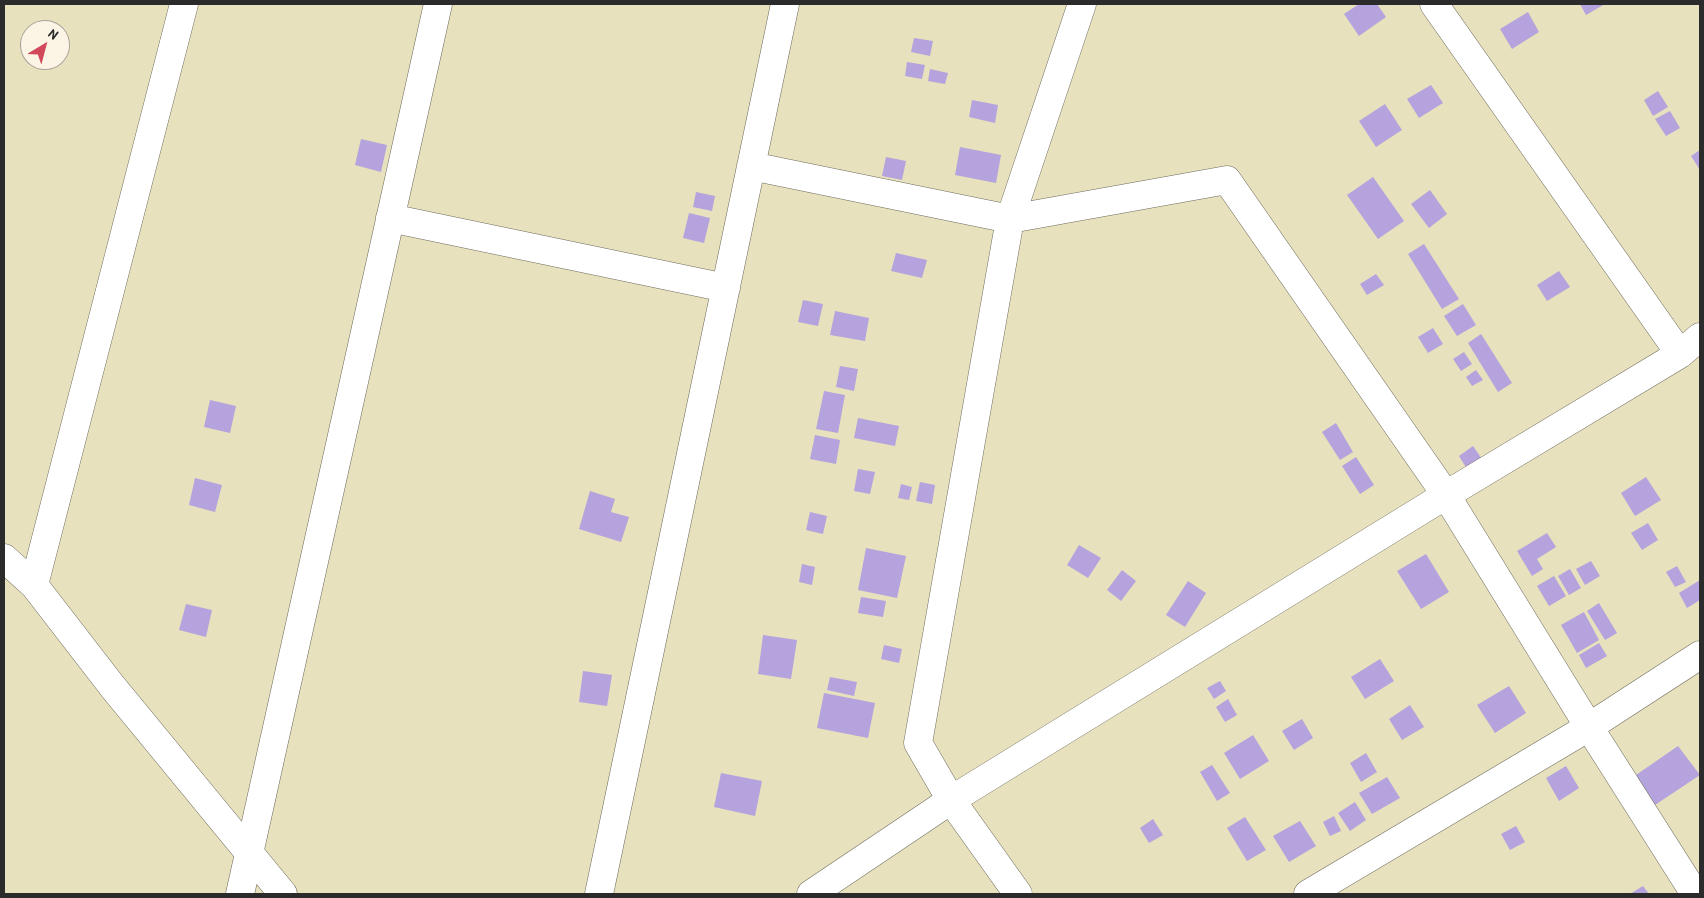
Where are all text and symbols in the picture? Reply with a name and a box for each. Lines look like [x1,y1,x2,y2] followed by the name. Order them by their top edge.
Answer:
[20,20,70,70] north arrow
[45,24,62,43] text: N

